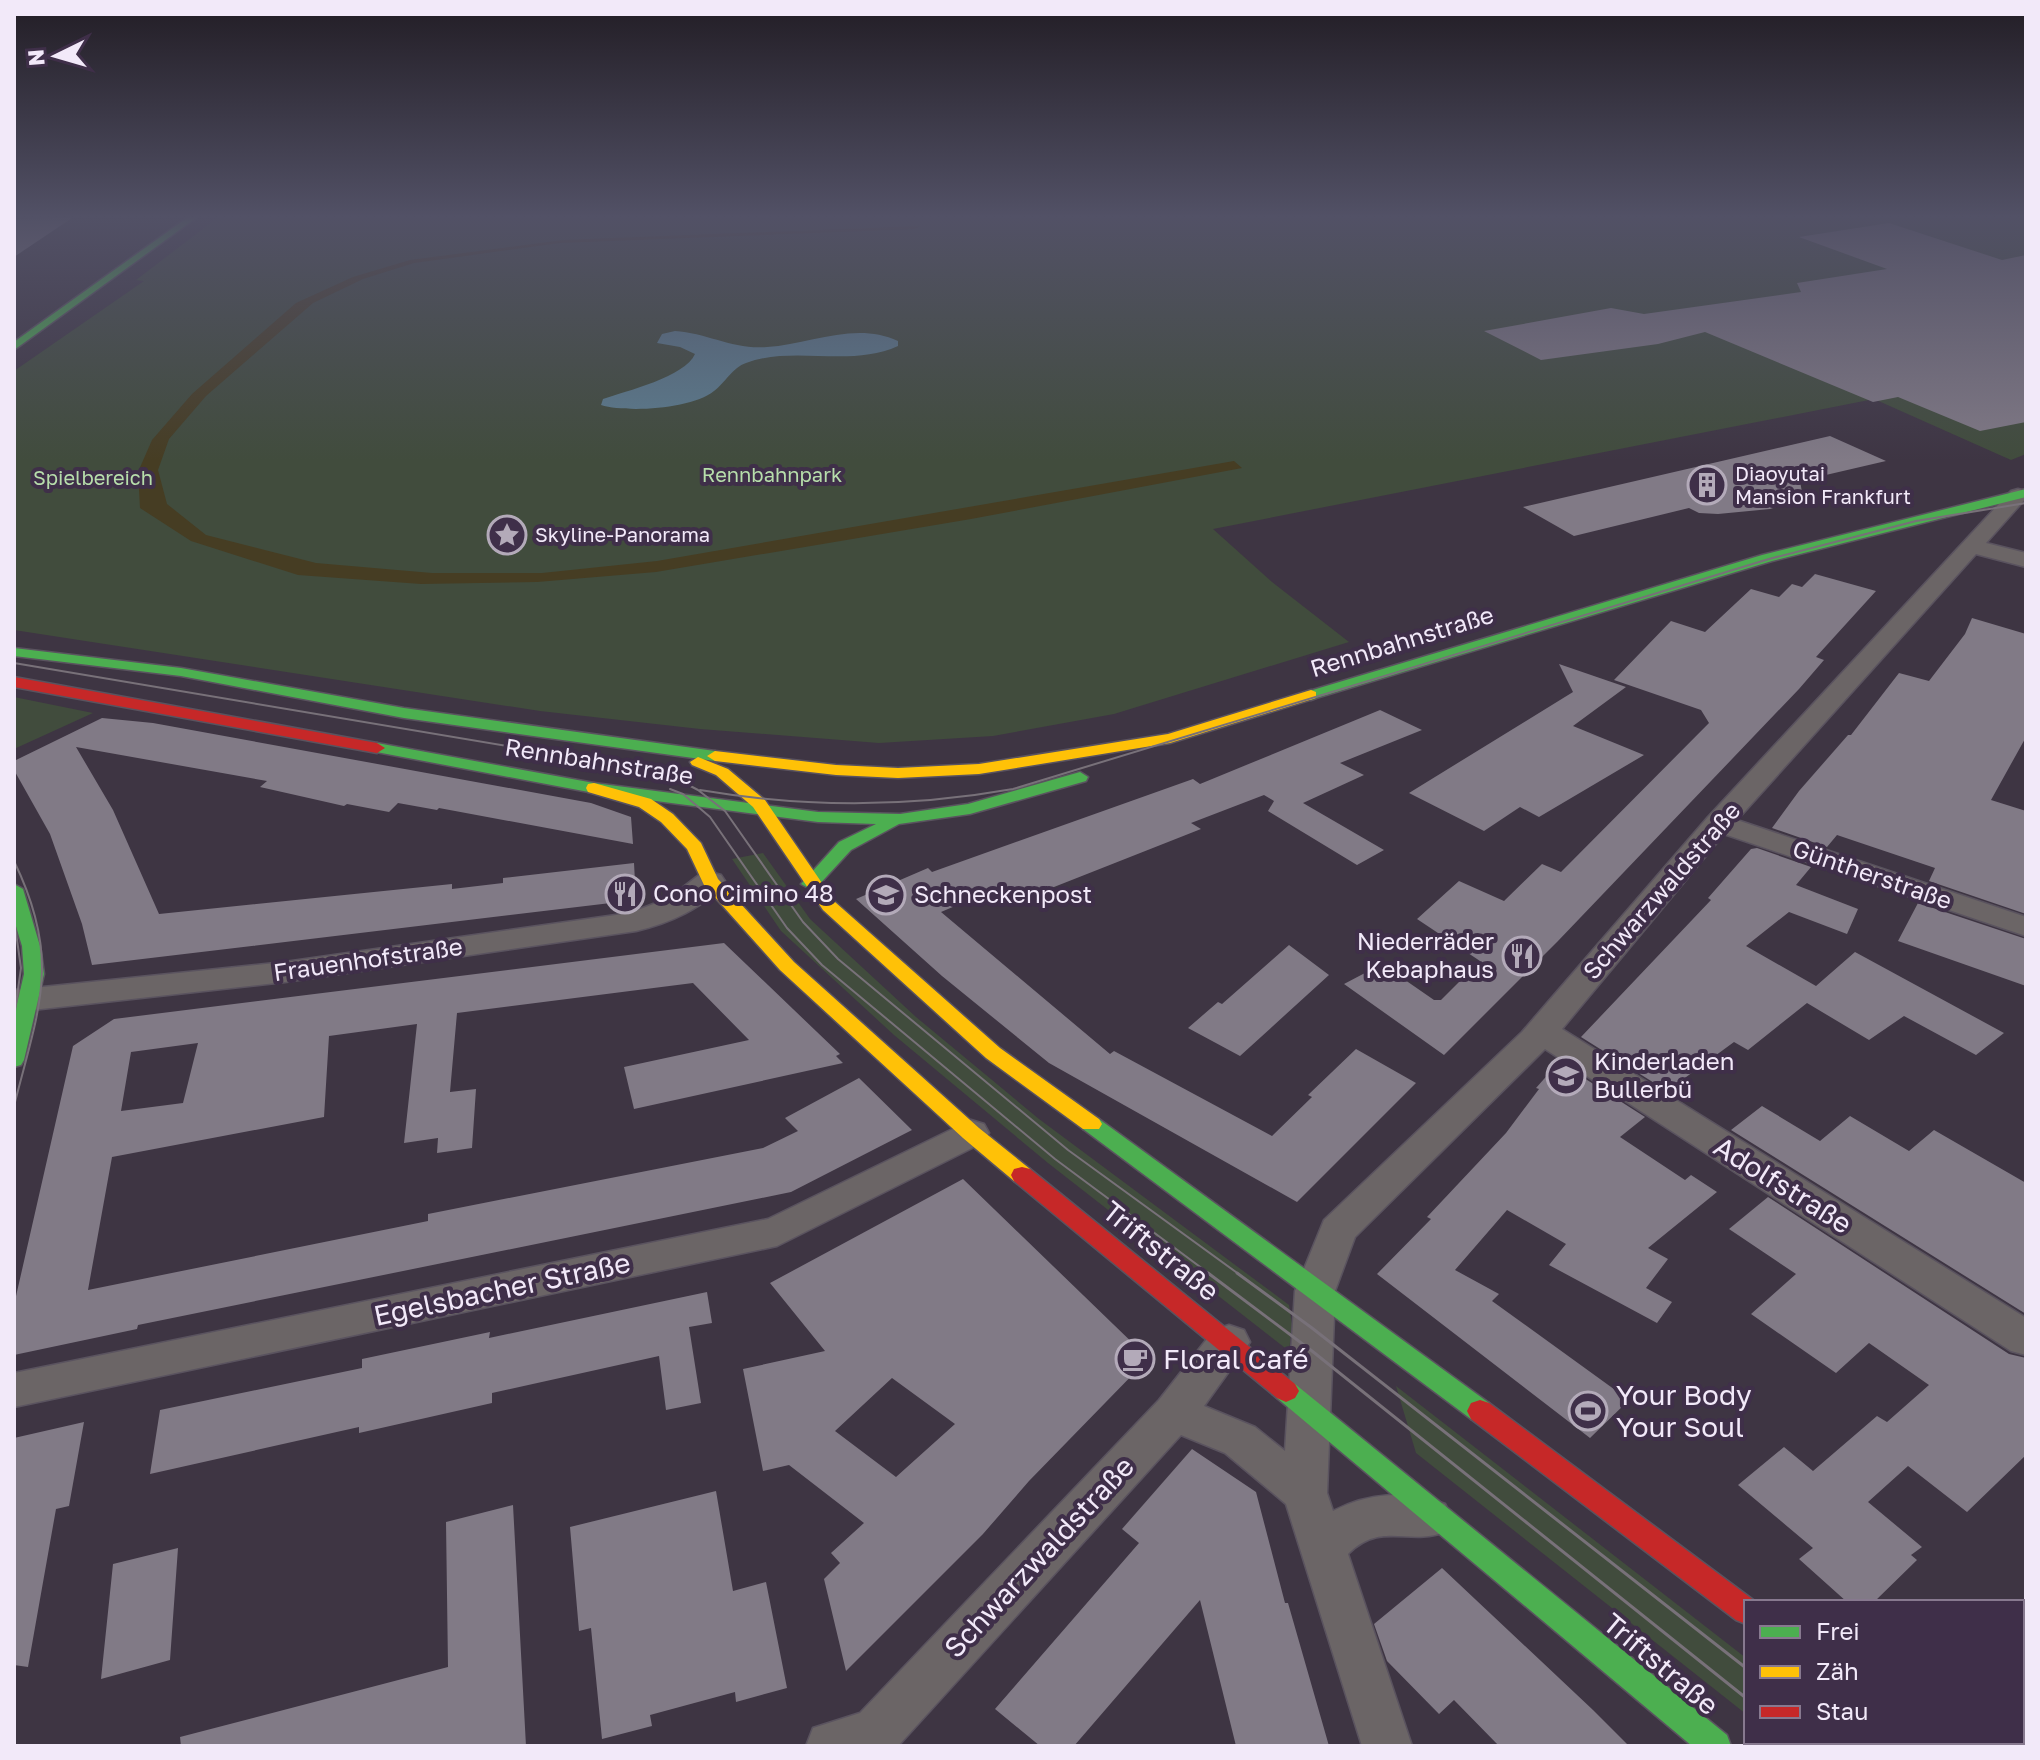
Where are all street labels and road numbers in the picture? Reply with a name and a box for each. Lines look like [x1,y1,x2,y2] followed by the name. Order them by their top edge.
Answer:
[1306,599,1497,682] street label: Rennbahnstraße
[503,731,695,790] street label: Rennbahnstraße
[1576,796,1746,984] street label: Schwarzwaldstraße
[1789,833,1956,914] street label: Güntherstraße
[271,931,464,986] street label: Frauenhofstraße
[1708,1129,1858,1240] street label: Adolfstraße
[1097,1194,1226,1307] street label: Triftstraße
[371,1245,633,1332] street label: Egelsbacher Straße
[937,1449,1140,1664] street label: Schwarzwaldstraße
[1597,1606,1726,1721] street label: Triftstraße

